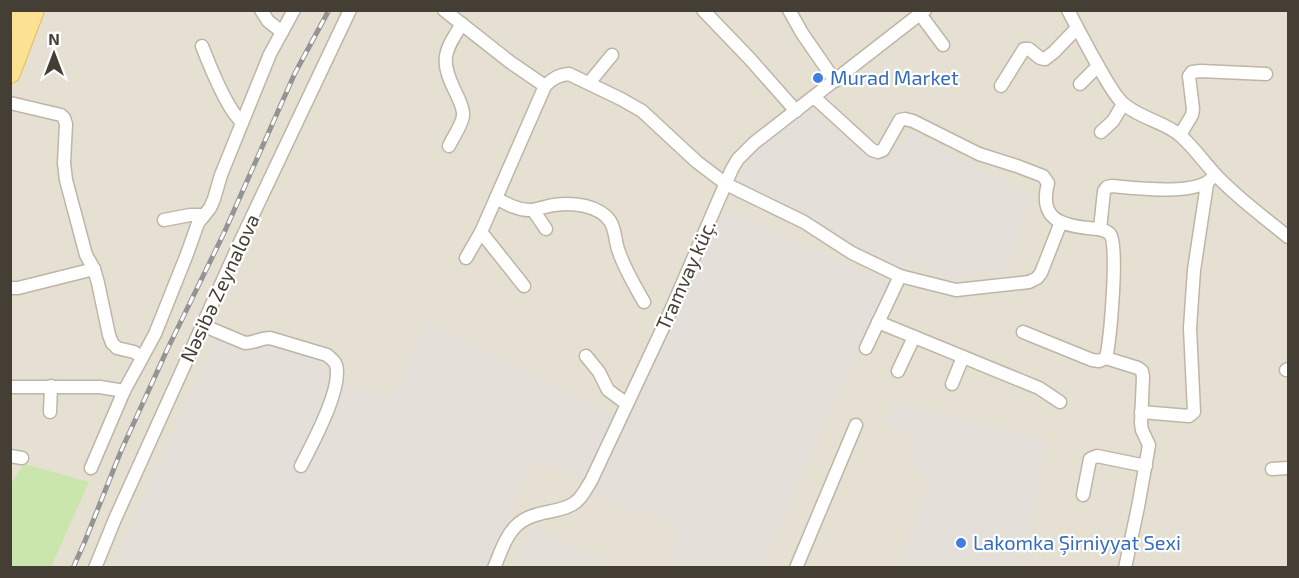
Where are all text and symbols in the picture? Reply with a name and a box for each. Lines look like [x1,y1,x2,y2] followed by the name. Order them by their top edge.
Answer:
[24,24,84,84] north arrow
[48,29,60,48] text: N
[830,65,959,89] place label: Murad Market
[811,71,825,85] marker: Murad Market
[174,210,264,365] street label: Nəsibə Zeynalova
[650,216,721,334] street label: Tramvay küç.
[973,530,1181,555] place label: Lakomka Şirniyyat Sexi
[954,536,968,550] marker: Lakomka Şirniyyat Sexi

